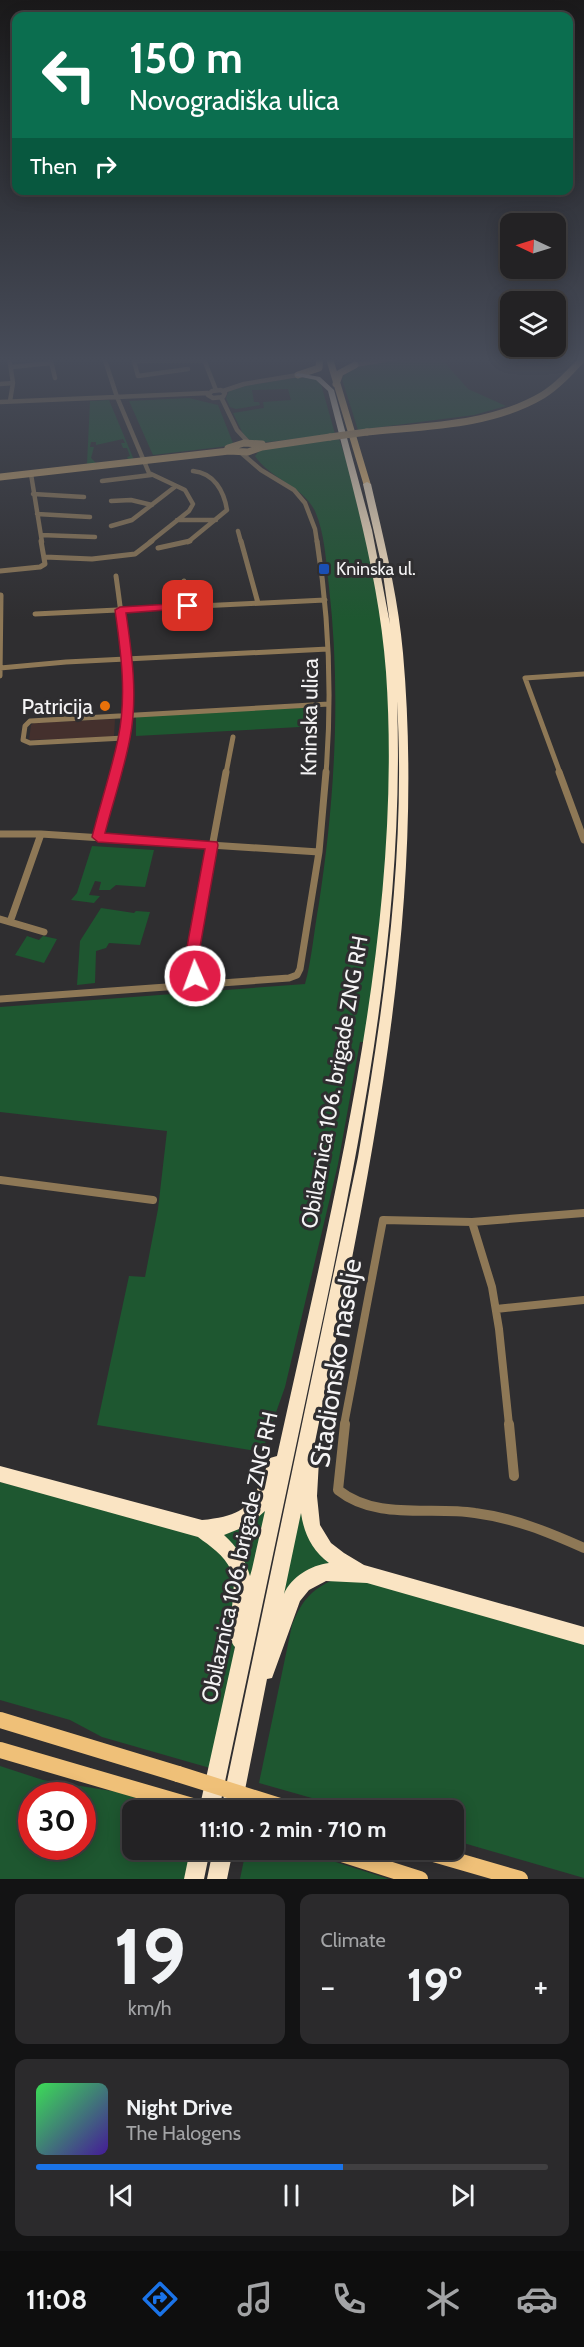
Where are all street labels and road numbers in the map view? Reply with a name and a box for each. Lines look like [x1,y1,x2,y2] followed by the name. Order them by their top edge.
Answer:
[295,657,324,776] street label: Kninska ulica
[295,934,374,1231] street label: Obilaznica 106. brigade ZNG RH
[303,1256,368,1470] street label: Stadionsko naselje
[195,1409,284,1705] street label: Obilaznica 106. brigade ZNG RH

